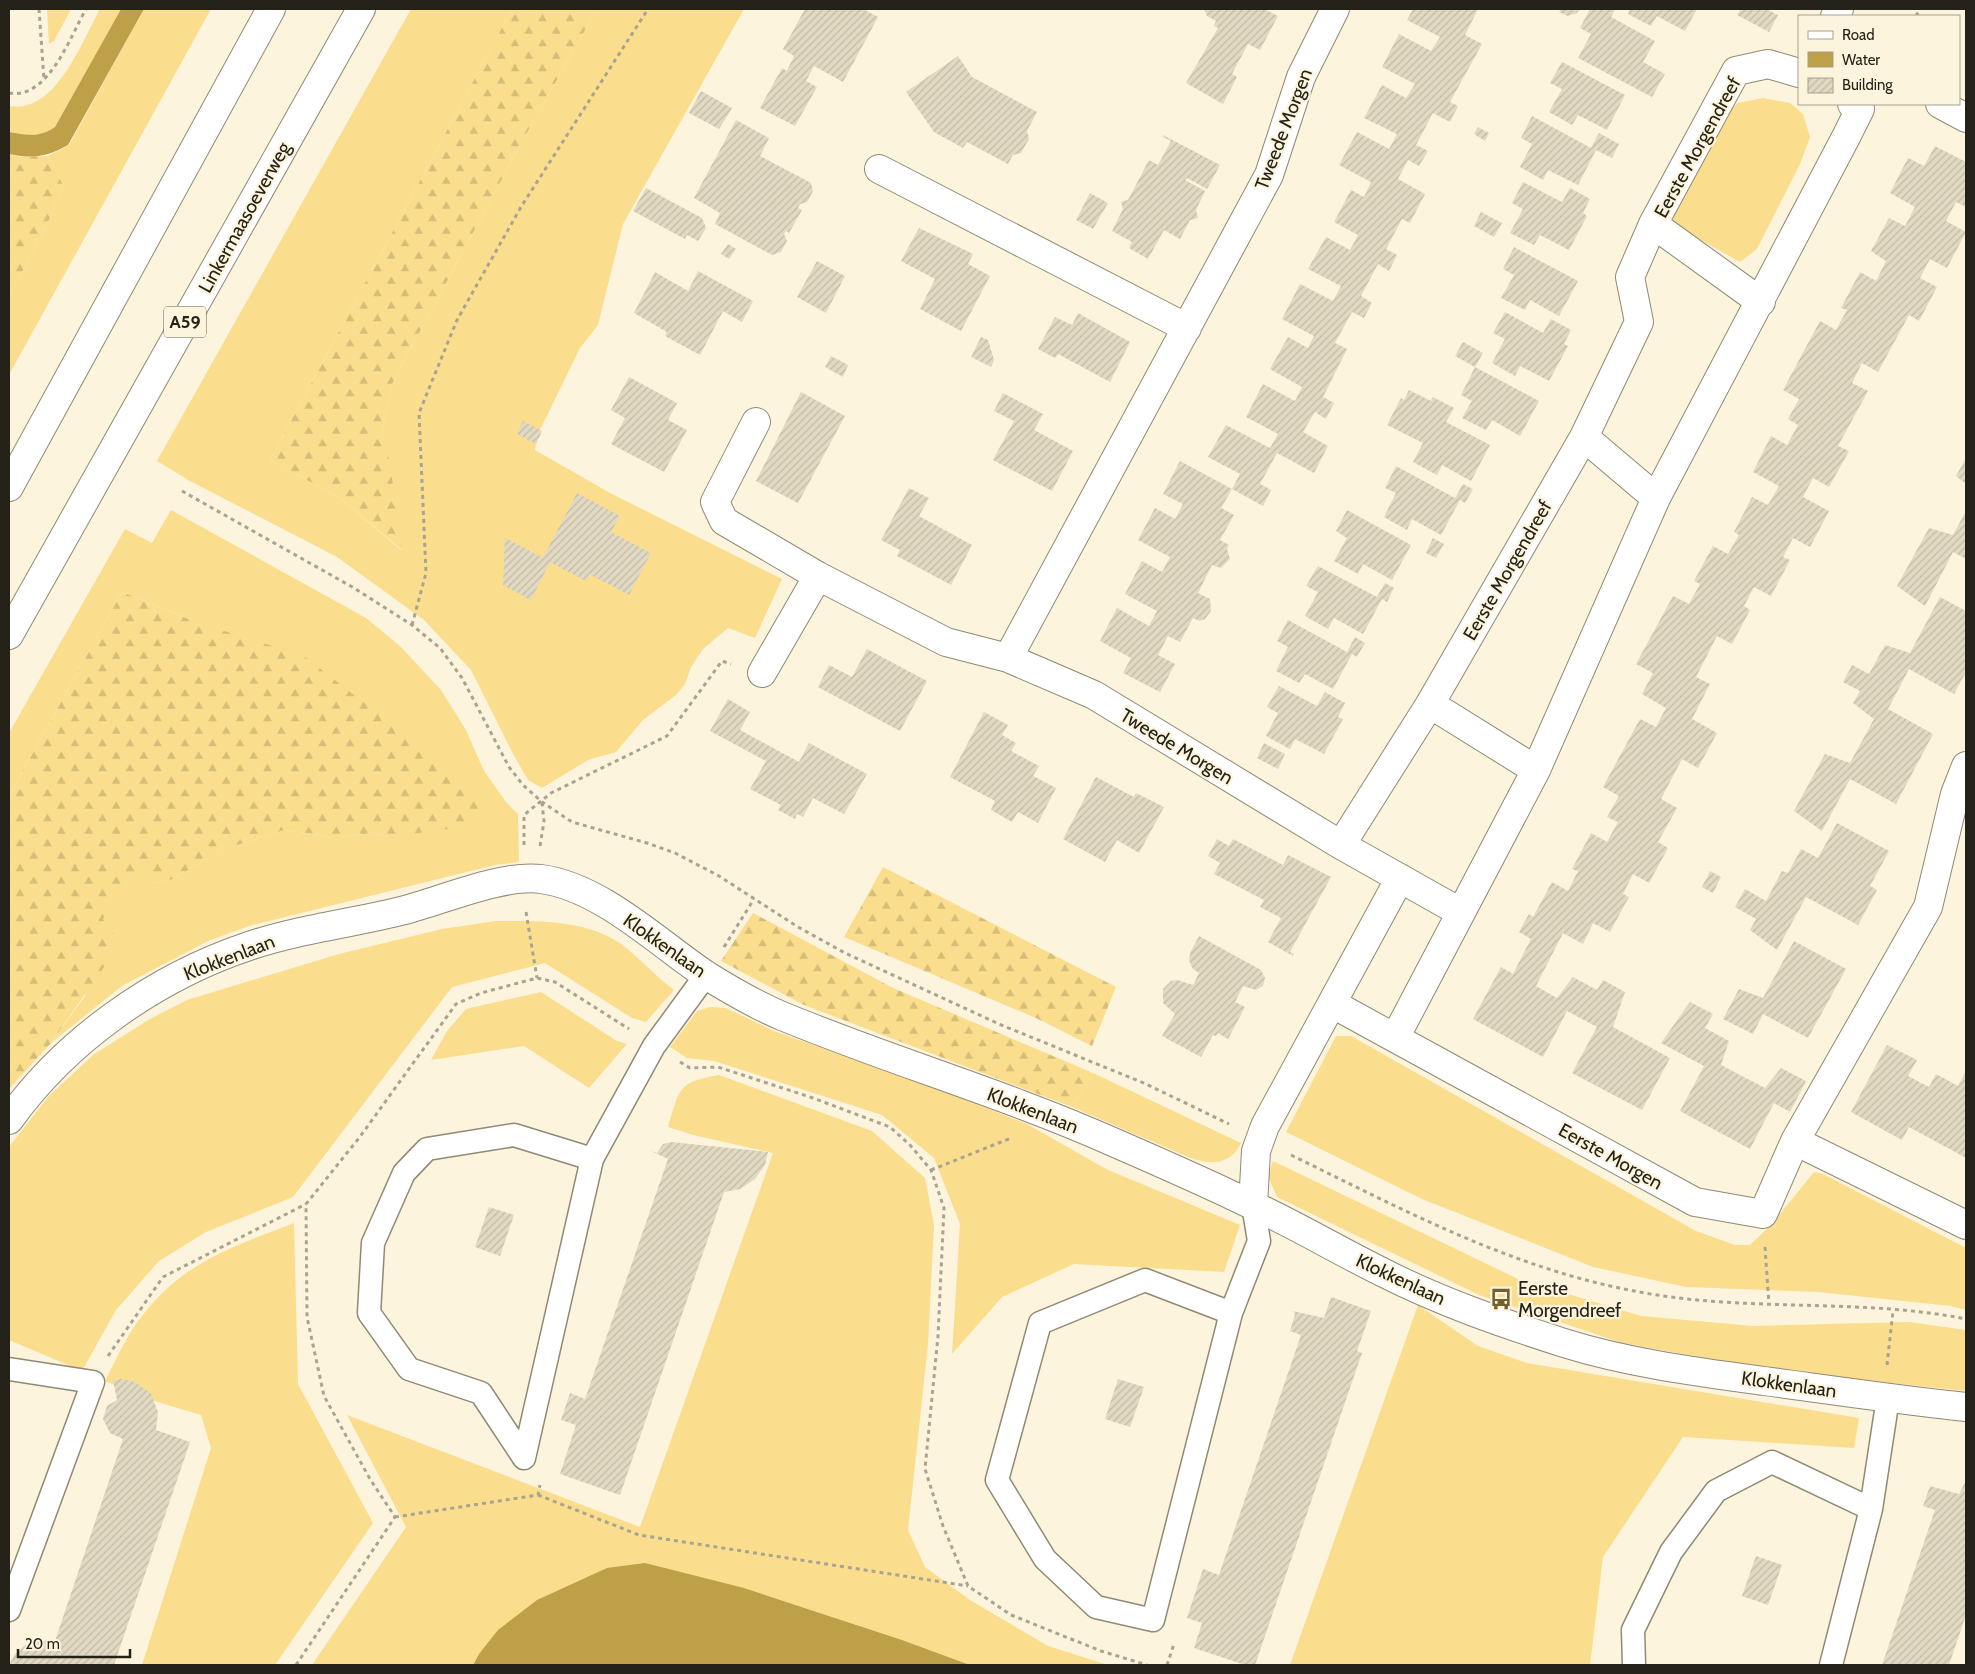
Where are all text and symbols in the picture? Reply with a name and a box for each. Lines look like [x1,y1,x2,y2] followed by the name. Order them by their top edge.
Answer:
[1798,15,1960,105] legend
[1842,26,1875,44] text: Road
[1842,51,1880,69] text: Water
[1250,65,1317,193] street label: Tweede Morgen
[1649,72,1746,222] street label: Eerste Morgendreef
[1842,76,1893,94] text: Building
[193,137,296,297] street label: Linkermaasoeverweg
[164,306,206,338] road number: A59
[1458,496,1557,644] street label: Eerste Morgendreef
[1116,704,1237,789] street label: Tweede Morgen
[619,908,711,982] street label: Klokkenlaan
[180,930,278,985] street label: Klokkenlaan
[984,1083,1082,1138] street label: Klokkenlaan
[1555,1118,1667,1194] street label: Eerste Morgen
[1352,1249,1449,1310] street label: Klokkenlaan
[1518,1277,1622,1322] place label: Eerste Morgendreef
[1488,1286,1514,1312] bus stop icon: Eerste Morgendreef
[1740,1366,1838,1403] street label: Klokkenlaan
[18,1626,130,1658] scale bar
[25,1635,60,1653] text: 20 m

